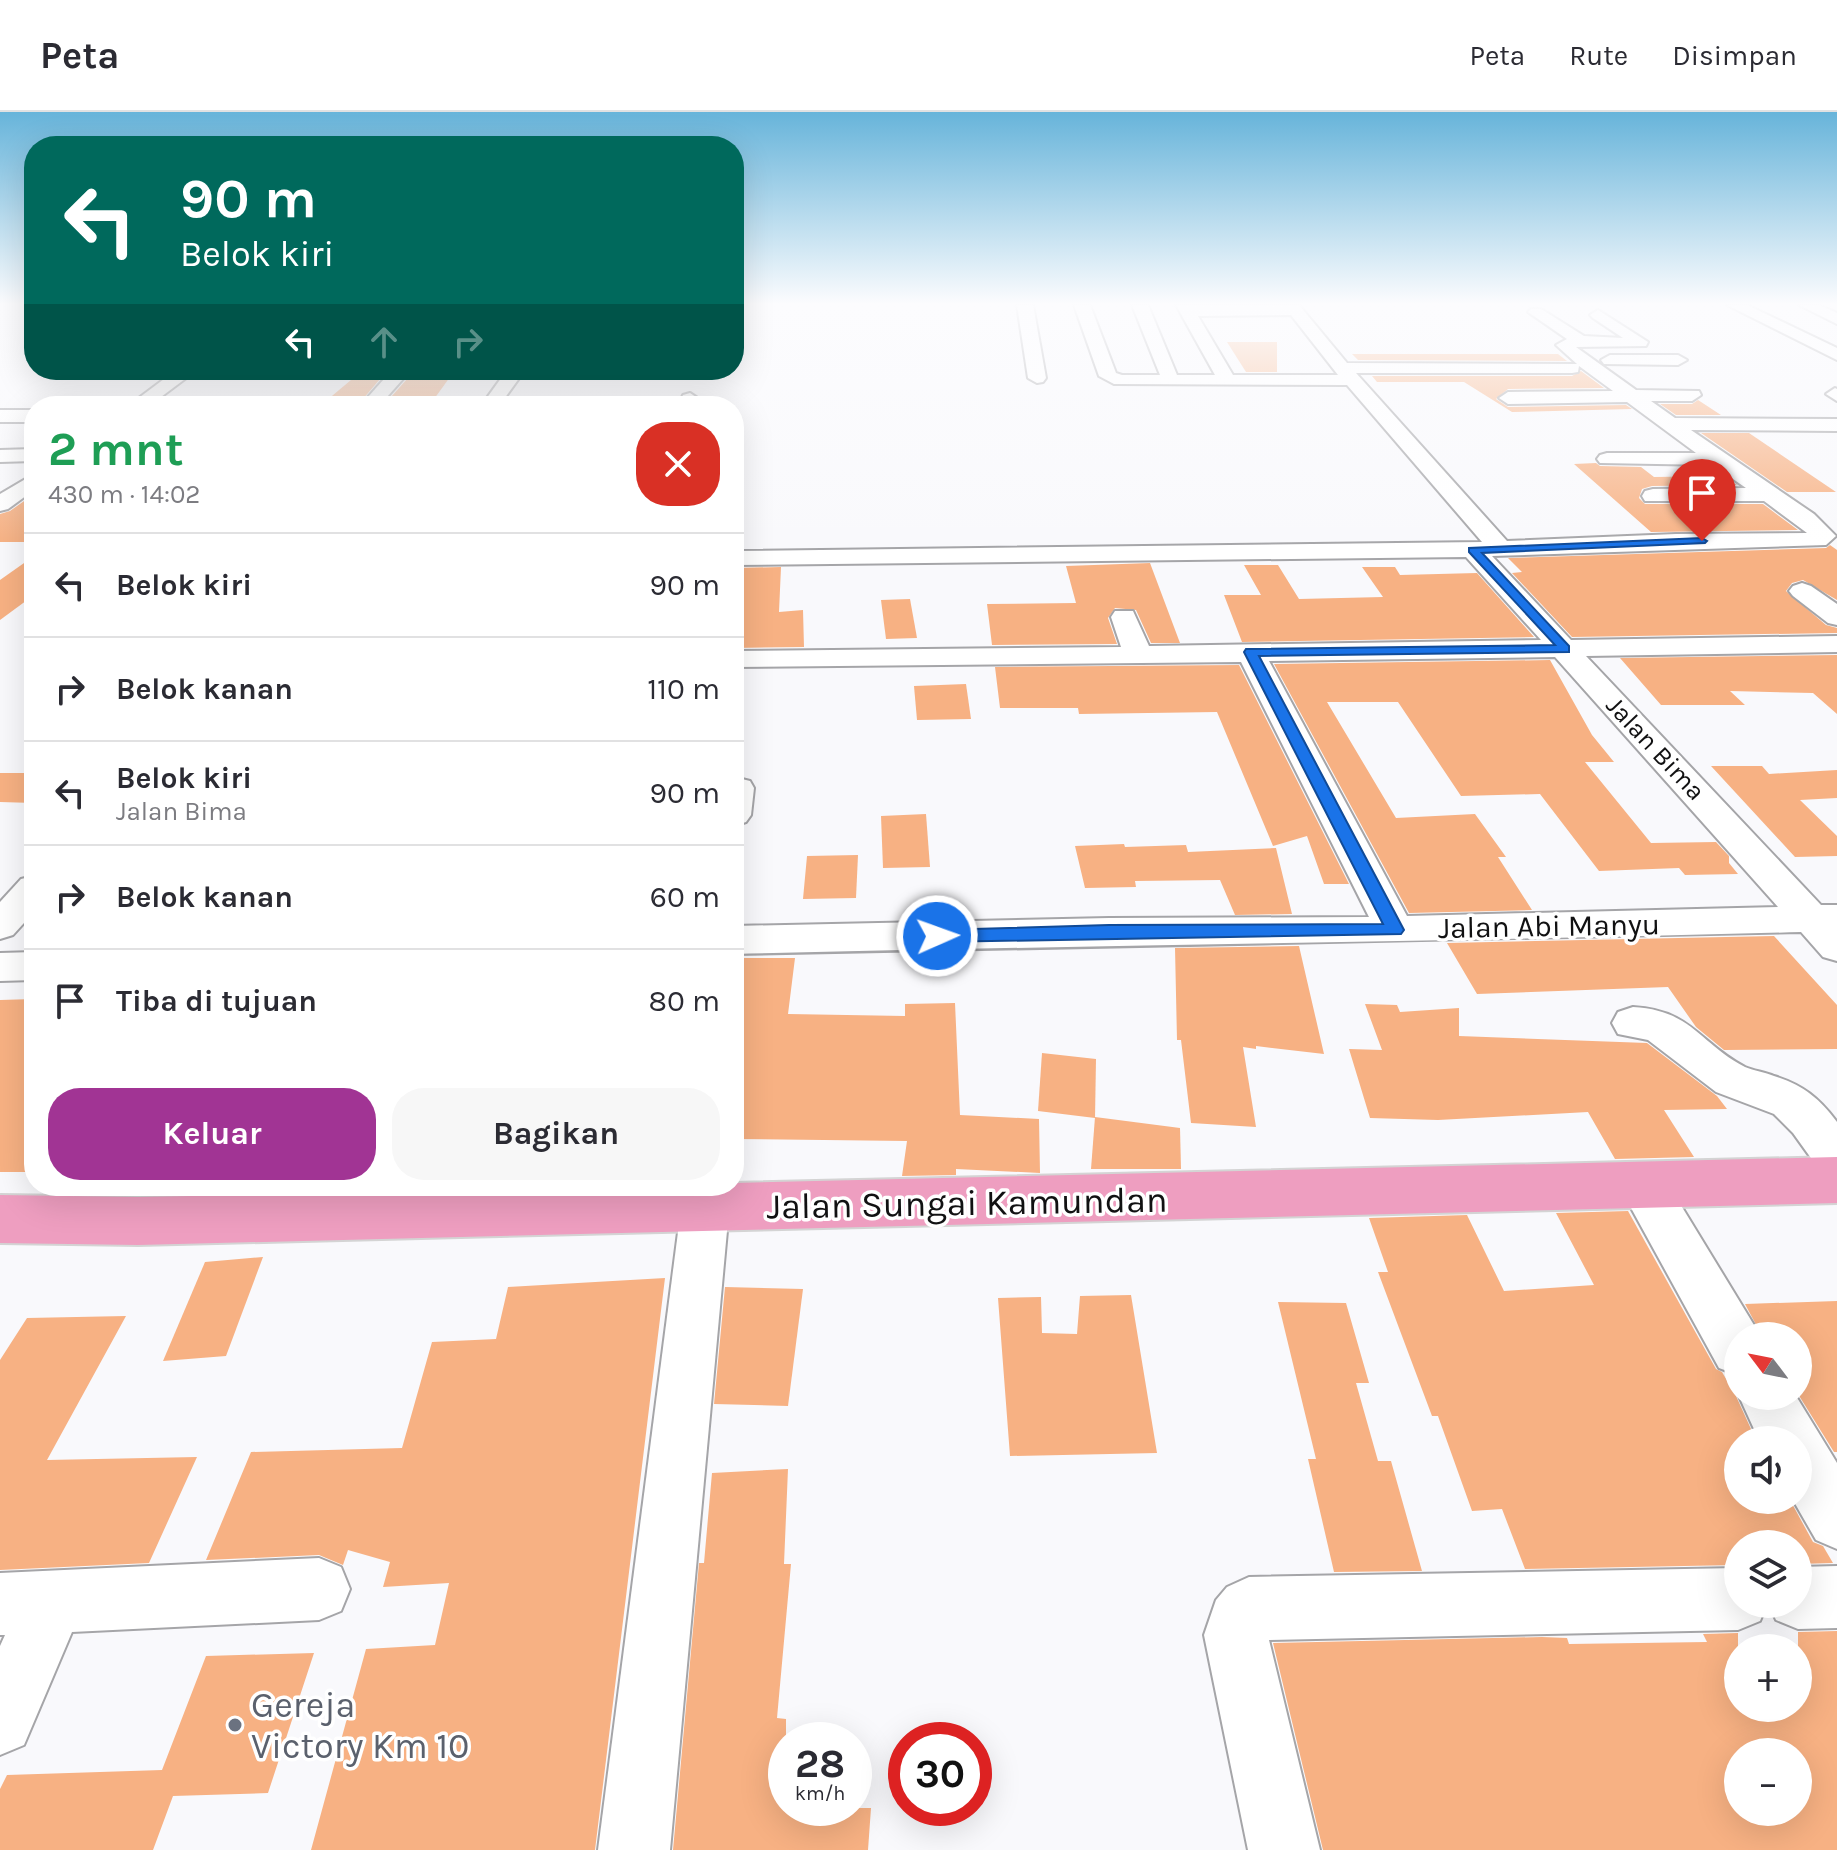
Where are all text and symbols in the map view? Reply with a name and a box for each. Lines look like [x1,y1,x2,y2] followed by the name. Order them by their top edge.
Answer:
[40,33,119,78] text: Peta
[1469,39,1525,72] text: Peta
[1569,39,1628,72] text: Rute
[1672,39,1797,72] text: Disimpan
[180,166,317,231] text: 90 m
[48,168,152,272] icon: left
[180,233,334,275] text: Belok kiri
[278,320,322,364] icon: left
[362,320,406,364] icon: ahead
[446,320,490,364] icon: right
[48,421,184,477] text: 2 mnt
[636,422,720,506] button: close
[1668,459,1736,541] pin
[1680,471,1724,515] icon: arrive
[48,479,200,510] text: 430 m · 14:02
[48,563,92,607] icon: left
[116,567,252,603] text: Belok kiri
[650,567,720,603] text: 90 m
[48,667,92,711] icon: right
[116,671,293,707] text: Belok kanan
[647,671,720,707] text: 110 m
[1600,690,1712,807] street label: Jalan Bima
[116,760,252,796] text: Belok kiri
[48,771,92,815] icon: left
[650,775,720,811] text: 90 m
[116,796,247,827] text: Jalan Bima
[48,875,92,919] icon: right
[116,879,293,915] text: Belok kanan
[650,879,720,915] text: 60 m
[895,894,979,978] position arrow
[1438,906,1660,946] street label: Jalan Abi Manyu
[48,979,92,1023] icon: arrive
[116,983,317,1019] text: Tiba di tujuan
[649,983,720,1019] text: 80 m
[48,1088,376,1180] button: Keluar
[392,1088,720,1180] button: Bagikan
[766,1179,1168,1227] street label: Jalan Sungai Kamundan
[1724,1322,1812,1410] north arrow
[1724,1322,1812,1826] map controls
[1724,1426,1812,1514] button: sound
[1724,1530,1812,1618] button: layers
[1724,1634,1812,1722] button: +
[251,1684,469,1767] place label: Gereja Victory Km 10
[226,1716,244,1734] marker: Gereja Victory Km 10
[888,1722,992,1826] speed limit sign: 30
[1724,1738,1812,1826] button: −
[795,1740,845,1787] text: 28
[795,1782,845,1805] text: km/h

